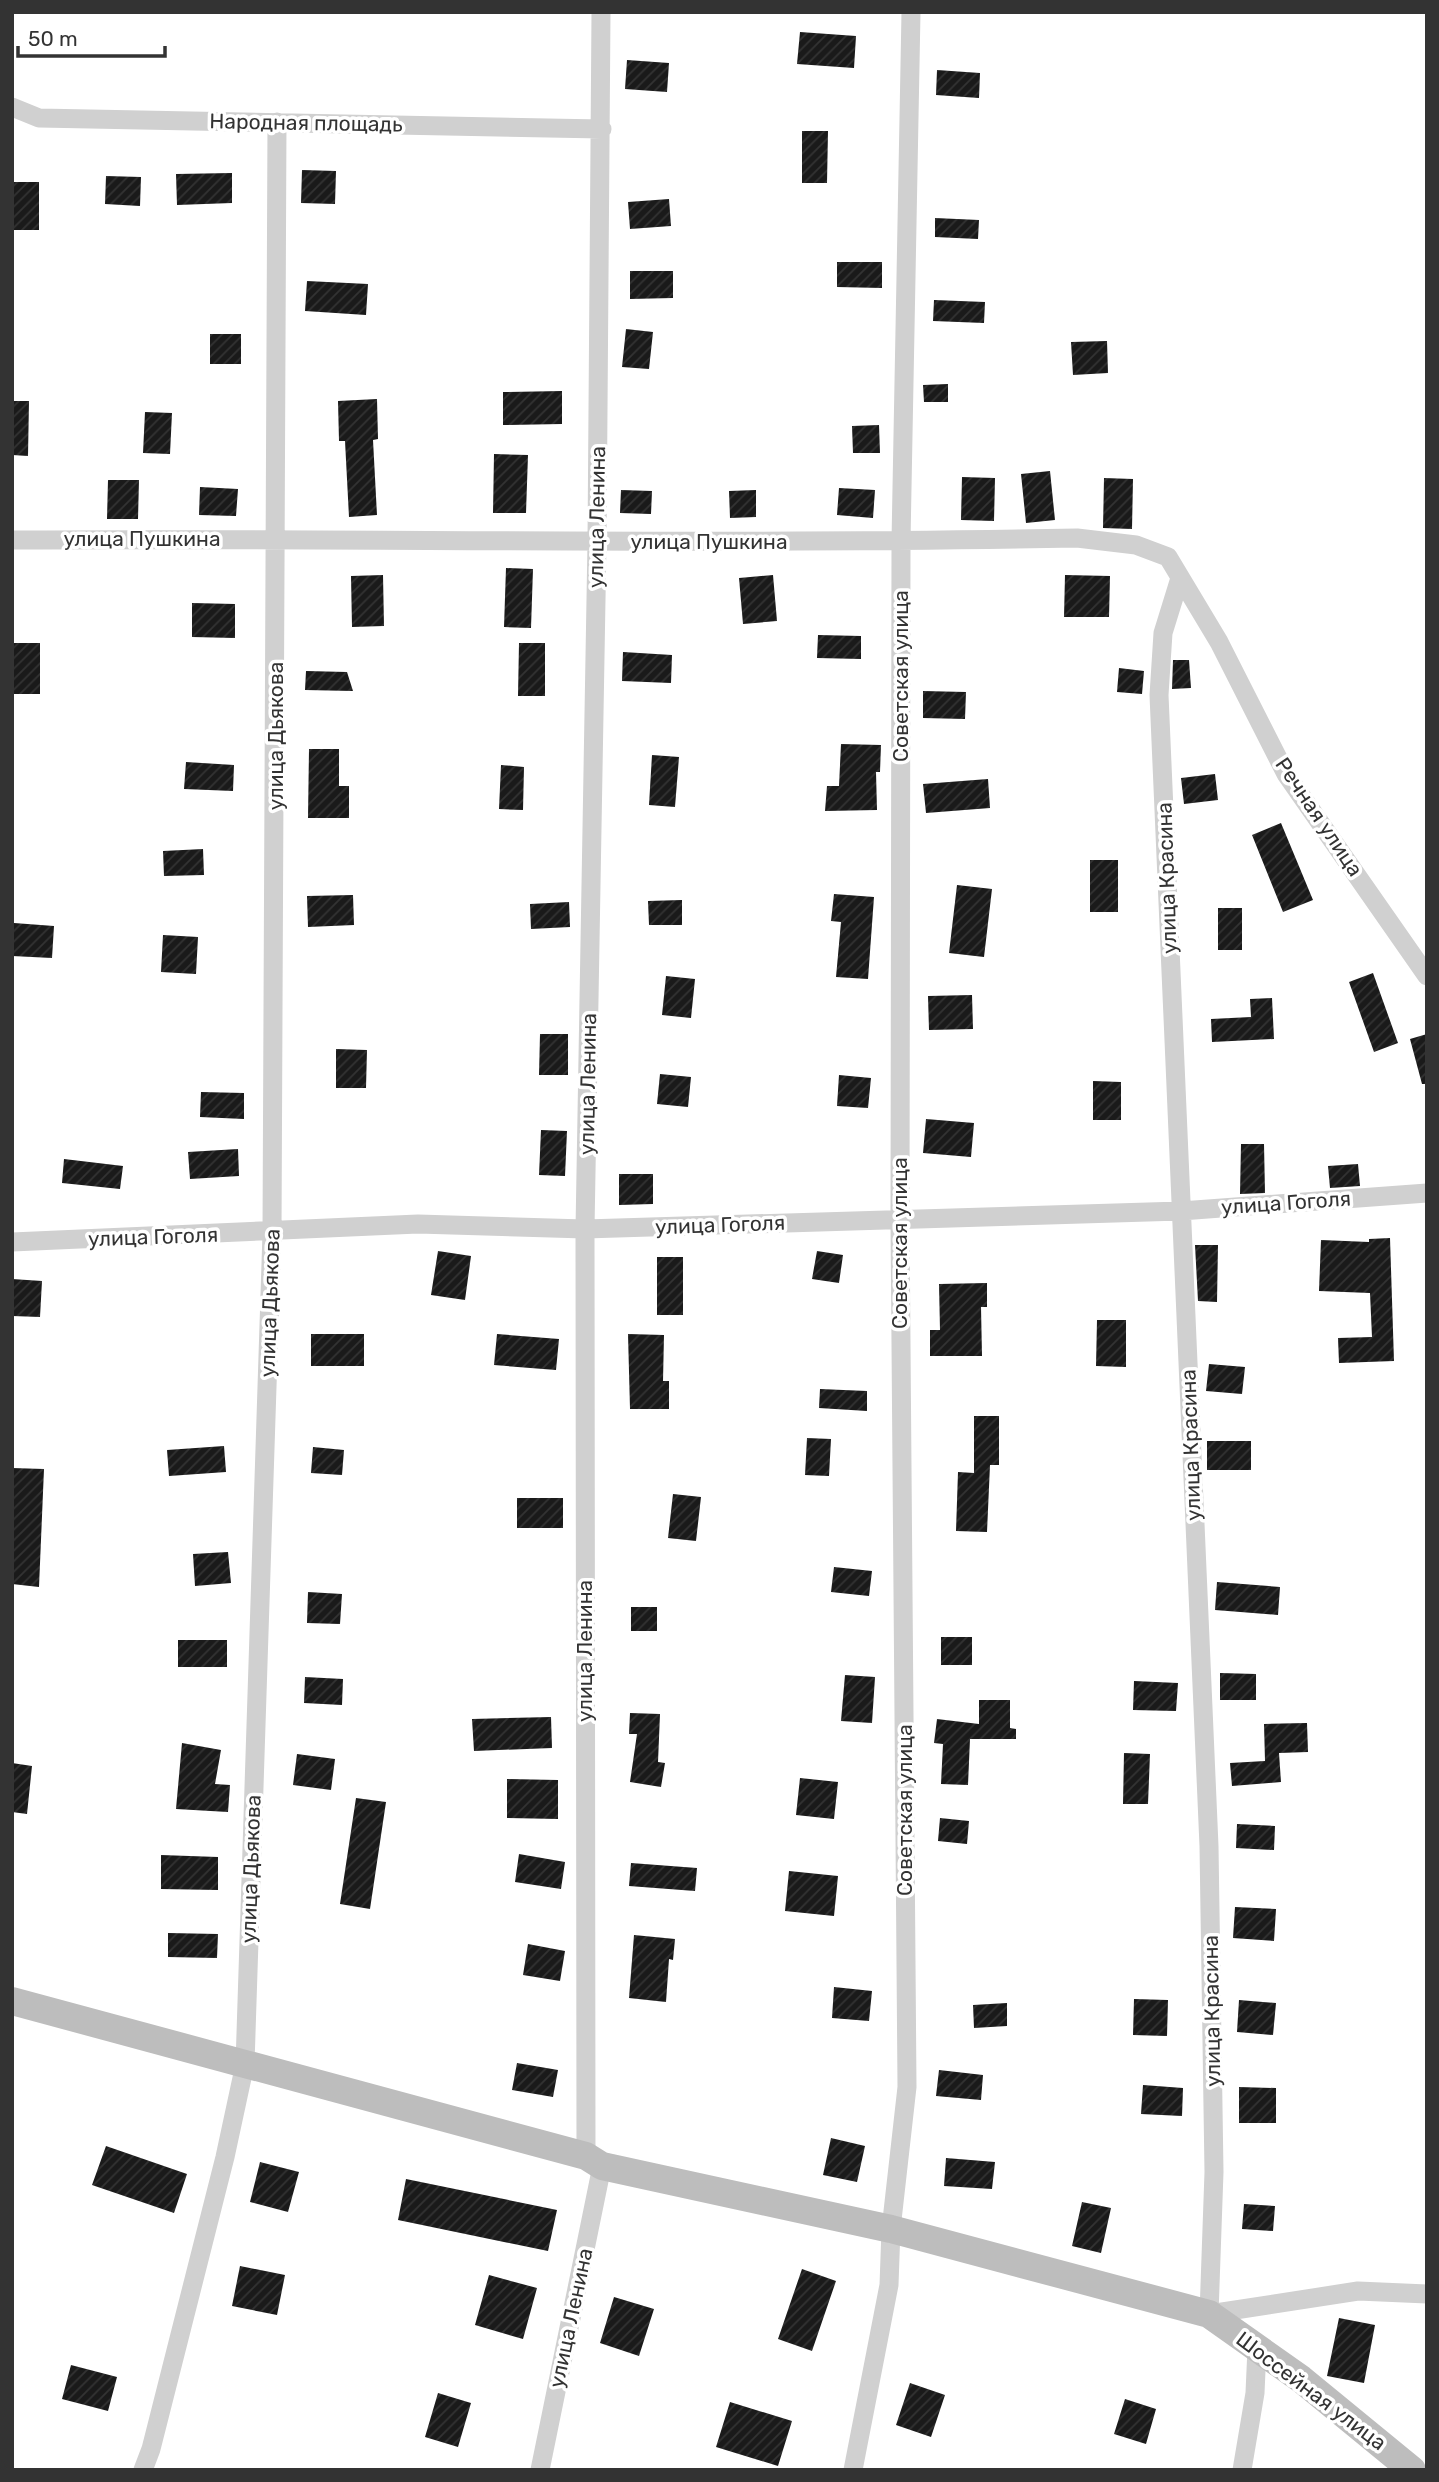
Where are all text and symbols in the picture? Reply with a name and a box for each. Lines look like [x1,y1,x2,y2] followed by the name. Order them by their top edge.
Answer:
[18,14,164,58] scale bar
[28,26,78,51] text: 50 m
[209,108,403,137] street label: Народная площадь
[583,446,610,588] street label: улица Ленина
[64,526,221,551] street label: улица Пушкина
[631,529,788,554] street label: улица Пушкина
[888,590,913,762] street label: Советская улица
[263,662,288,810] street label: улица Дьякова
[1270,752,1368,881] street label: Речная улица
[1151,802,1182,954] street label: улица Красина
[574,1013,601,1155] street label: улица Ленина
[887,1157,912,1329] street label: Советская улица
[1220,1185,1352,1220] street label: улица Гоголя
[654,1210,786,1239] street label: улица Гоголя
[87,1222,219,1251] street label: улица Гоголя
[254,1228,285,1378] street label: улица Дьякова
[1175,1369,1206,1521] street label: улица Красина
[572,1580,597,1722] street label: улица Ленина
[892,1724,917,1896] street label: Советская улица
[235,1794,266,1944] street label: улица Дьякова
[1198,1935,1225,2087] street label: улица Красина
[544,2246,598,2390] street label: улица Ленина
[1231,2326,1391,2455] street label: Шоссейная улица

